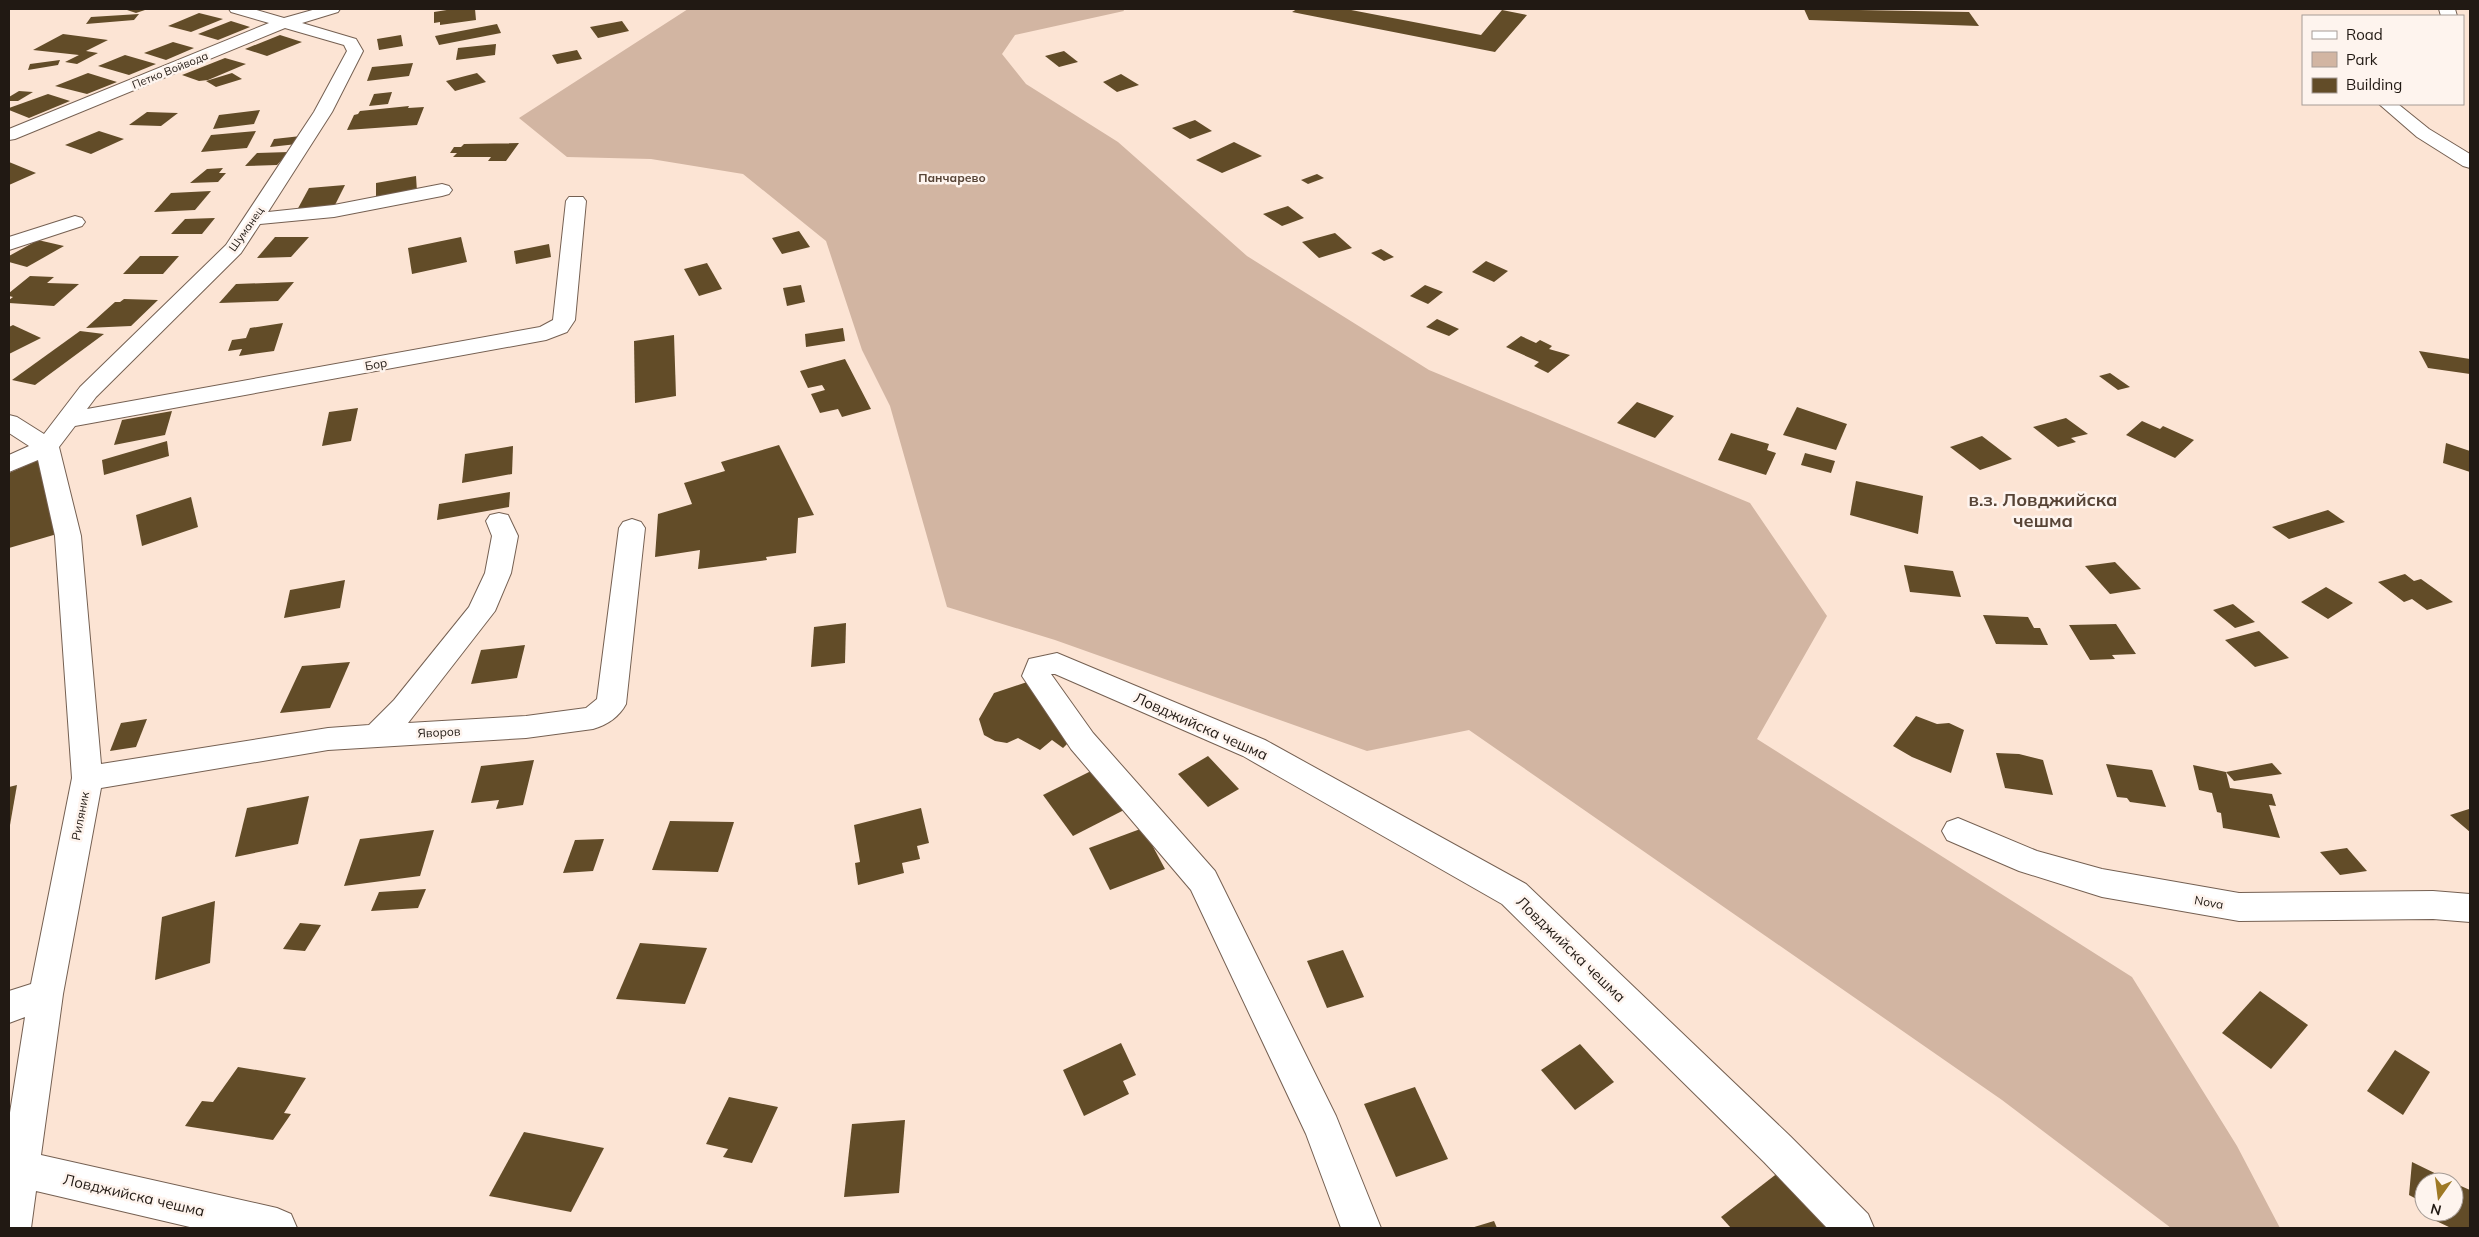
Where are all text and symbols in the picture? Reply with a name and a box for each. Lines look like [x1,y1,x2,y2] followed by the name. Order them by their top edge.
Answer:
[2302,15,2464,105] legend
[2346,25,2383,44] text: Road
[130,48,210,92] street label: Петко Войвода
[2346,50,2378,69] text: Park
[2346,75,2402,94] text: Building
[918,170,986,185] district label: Панчарево
[226,204,267,254] street label: Шуманец
[364,355,388,373] street label: Бор
[1968,488,2118,532] district label: в.з. Ловджийска чешма
[1131,688,1271,764] street label: Ловджийска чешма
[417,723,461,741] street label: Яворов
[68,790,92,842] street label: Риляник
[1512,892,1630,1006] street label: Ловджийска чешма
[2193,892,2225,912] street label: Nova
[61,1169,207,1221] street label: Ловджийска чешма
[2414,1172,2464,1222] north arrow
[2429,1200,2443,1220] text: N

